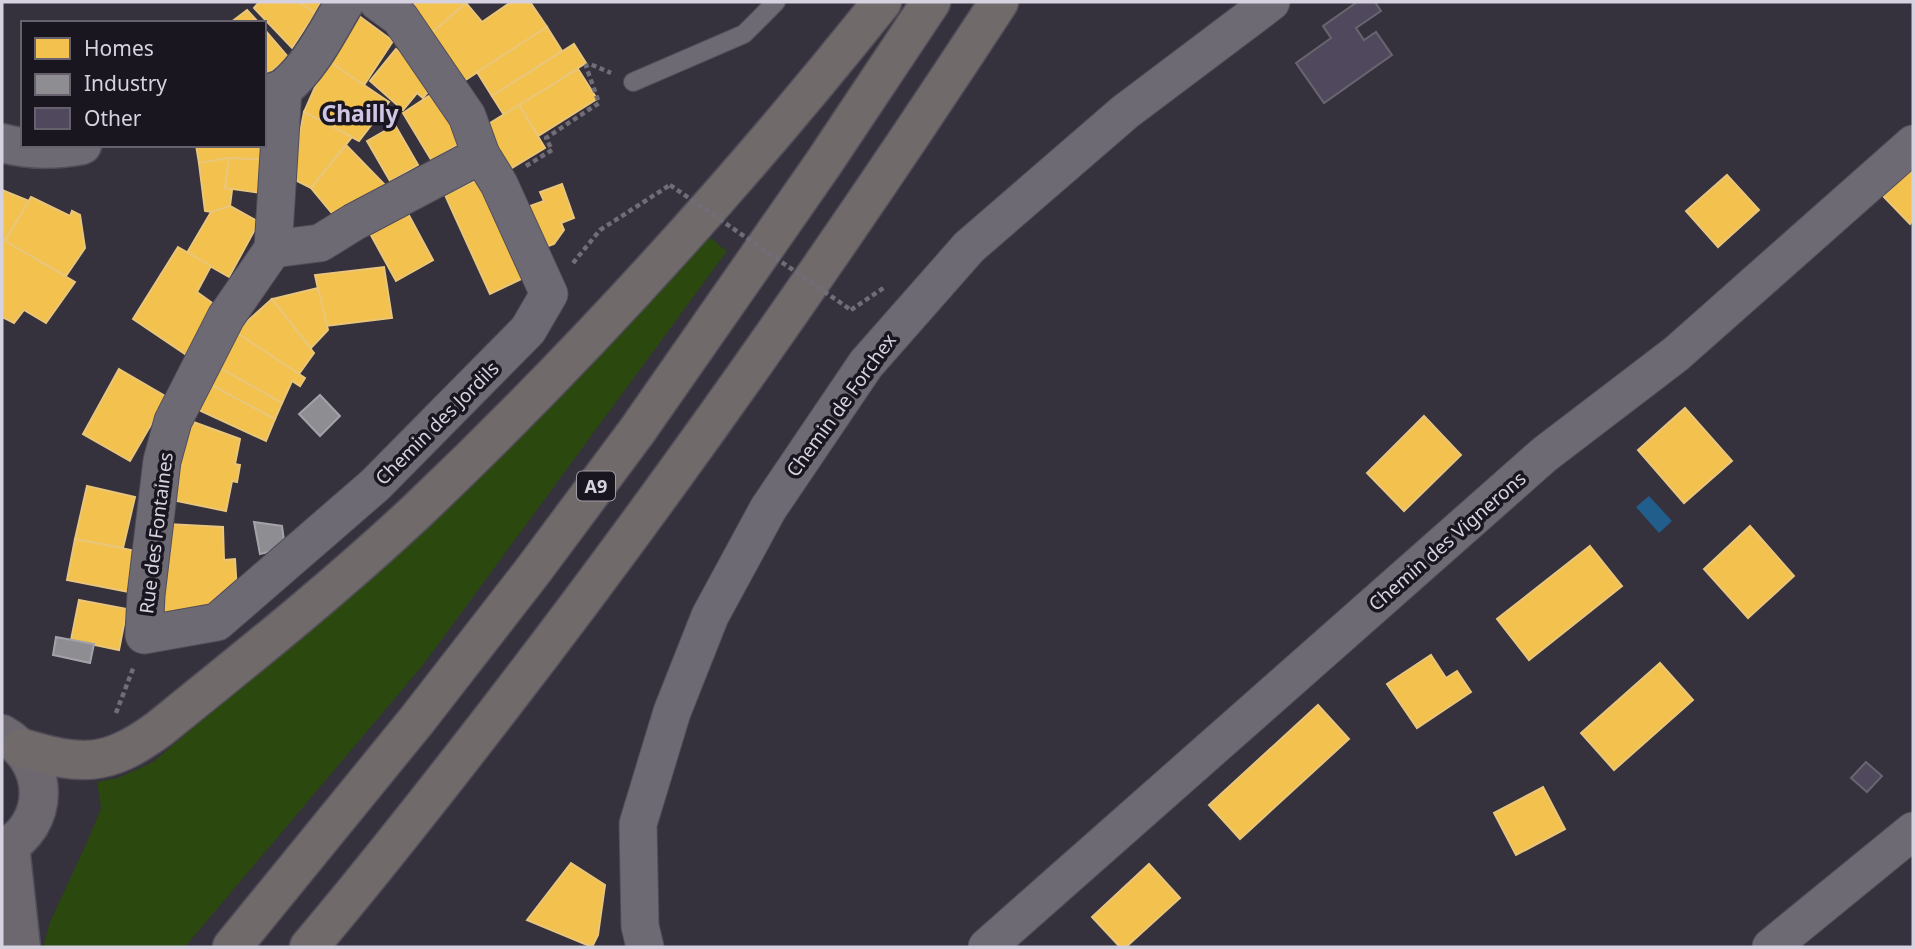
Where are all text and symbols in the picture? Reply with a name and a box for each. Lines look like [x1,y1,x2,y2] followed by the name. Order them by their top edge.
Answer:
[21,21,266,147] legend
[84,34,154,62] text: Homes
[84,69,167,97] text: Industry
[321,97,399,129] district label: Chailly
[84,104,142,132] text: Other
[780,328,902,482] street label: Chemin de Forchex
[369,355,505,491] street label: Chemin des Jordils
[133,451,179,615] street label: Rue des Fontaines
[1363,465,1531,617] street label: Chemin des Vignerons
[577,472,615,500] road number: A9

